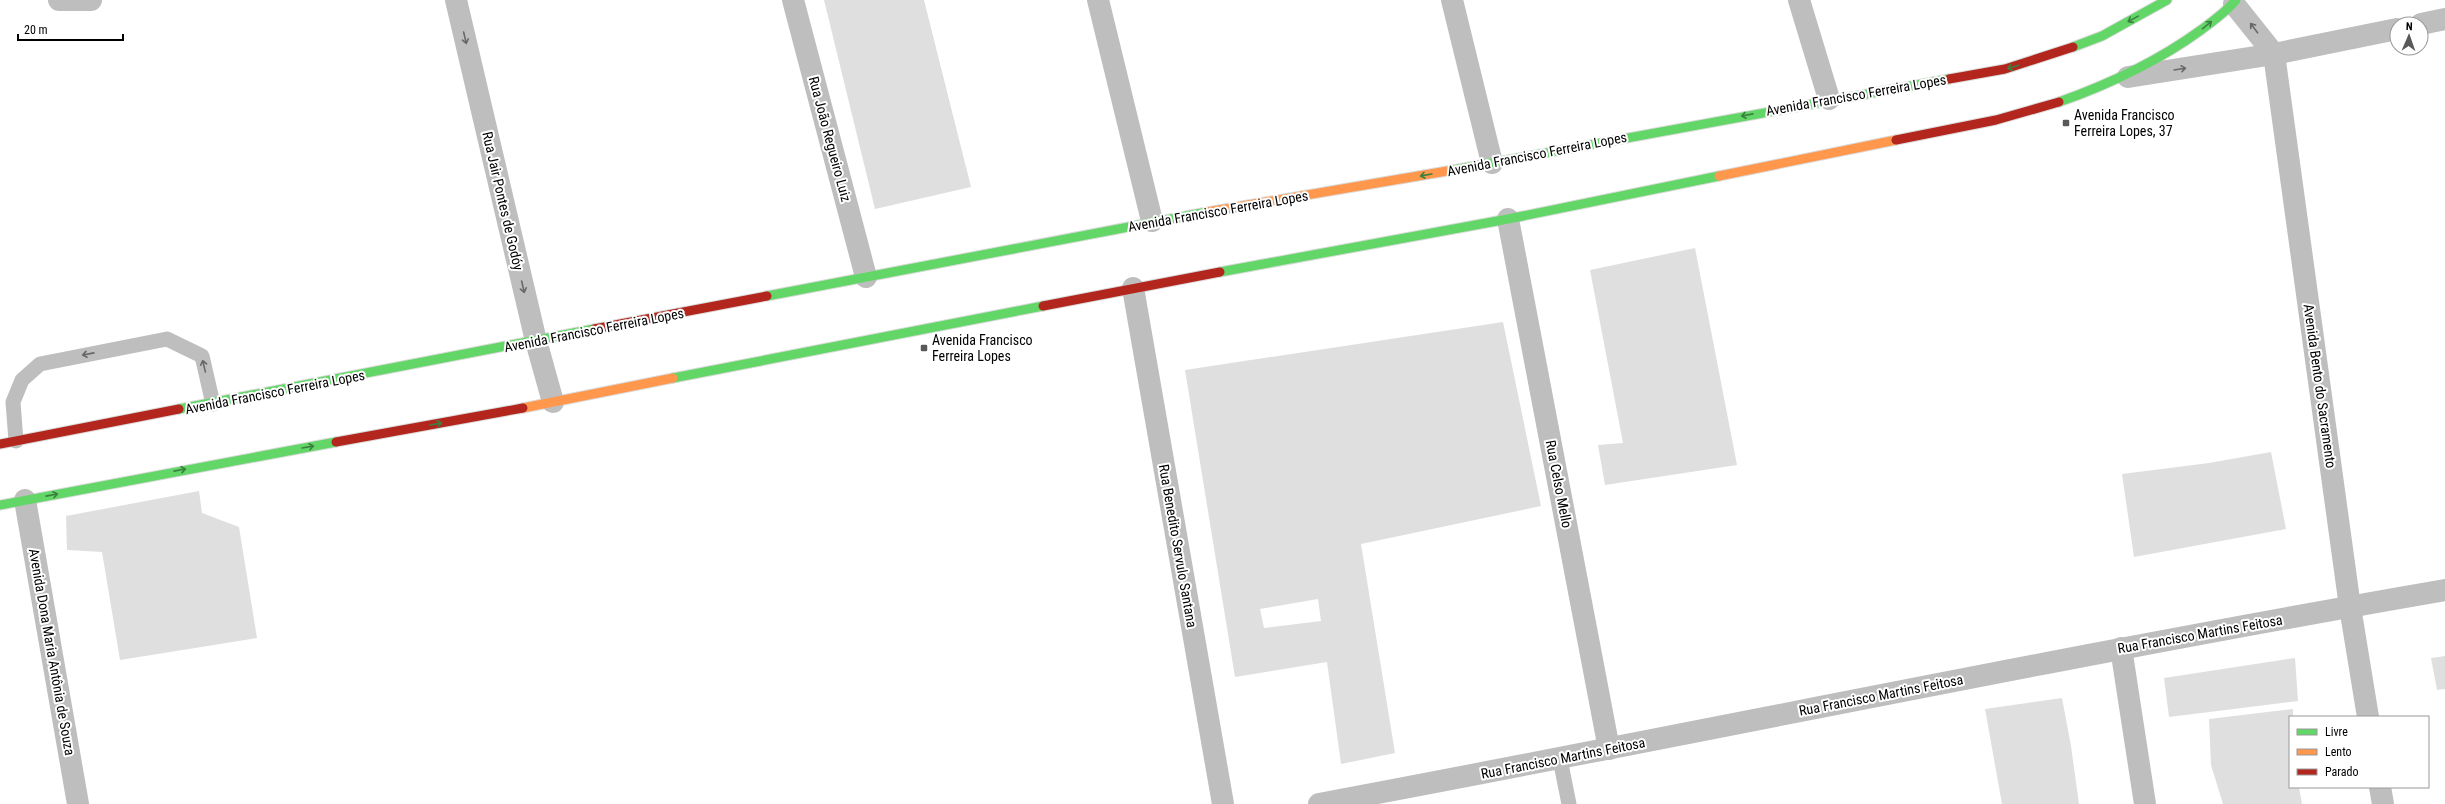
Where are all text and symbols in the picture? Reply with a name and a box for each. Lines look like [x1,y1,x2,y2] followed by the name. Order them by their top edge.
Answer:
[2127,15,2139,23] one-way arrow
[18,16,123,42] scale bar
[2389,16,2429,56] north arrow
[2406,20,2413,33] text: N
[2202,21,2212,30] one-way arrow
[24,23,48,37] text: 20 m
[2250,23,2259,34] one-way arrow
[461,31,469,44] one-way arrow
[2006,64,2019,71] one-way arrow
[2173,65,2186,73] one-way arrow
[1765,71,1947,119] street label: Avenida Francisco Ferreira Lopes
[806,75,854,203] street label: Rua João Regueiro Luiz
[2074,107,2175,139] place label: Avenida Francisco Ferreira Lopes, 37
[1741,111,1754,119] one-way arrow
[2061,118,2071,128] marker: Avenida Francisco Ferreira Lopes, 37
[1446,129,1628,179] street label: Avenida Francisco Ferreira Lopes
[479,130,527,272] street label: Rua Jair Pontes de Godóy
[1420,171,1433,179] one-way arrow
[1127,187,1309,235] street label: Avenida Francisco Ferreira Lopes
[520,280,528,293] one-way arrow
[2301,303,2339,469] street label: Avenida Bento do Sacramento
[503,305,685,355] street label: Avenida Francisco Ferreira Lopes
[932,332,1033,364] place label: Avenida Francisco Ferreira Lopes
[919,343,929,353] marker: Avenida Francisco Ferreira Lopes
[82,351,95,359] one-way arrow
[200,360,208,373] one-way arrow
[184,367,366,417] street label: Avenida Francisco Ferreira Lopes
[429,419,442,427] one-way arrow
[1543,439,1575,529] street label: Rua Celso Mello
[301,443,314,451] one-way arrow
[1156,463,1200,629] street label: Rua Benedito Servulo Santana
[173,466,186,474] one-way arrow
[45,491,58,499] one-way arrow
[26,547,78,757] street label: Avenida Dona Maria Antônia de Souza
[2116,612,2284,656] street label: Rua Francisco Martins Feitosa
[1797,671,1965,719] street label: Rua Francisco Martins Feitosa
[2289,716,2429,788] legend
[2325,725,2348,739] text: Livre
[1479,734,1647,782] street label: Rua Francisco Martins Feitosa
[2325,745,2352,759] text: Lento
[2325,765,2358,779] text: Parado

